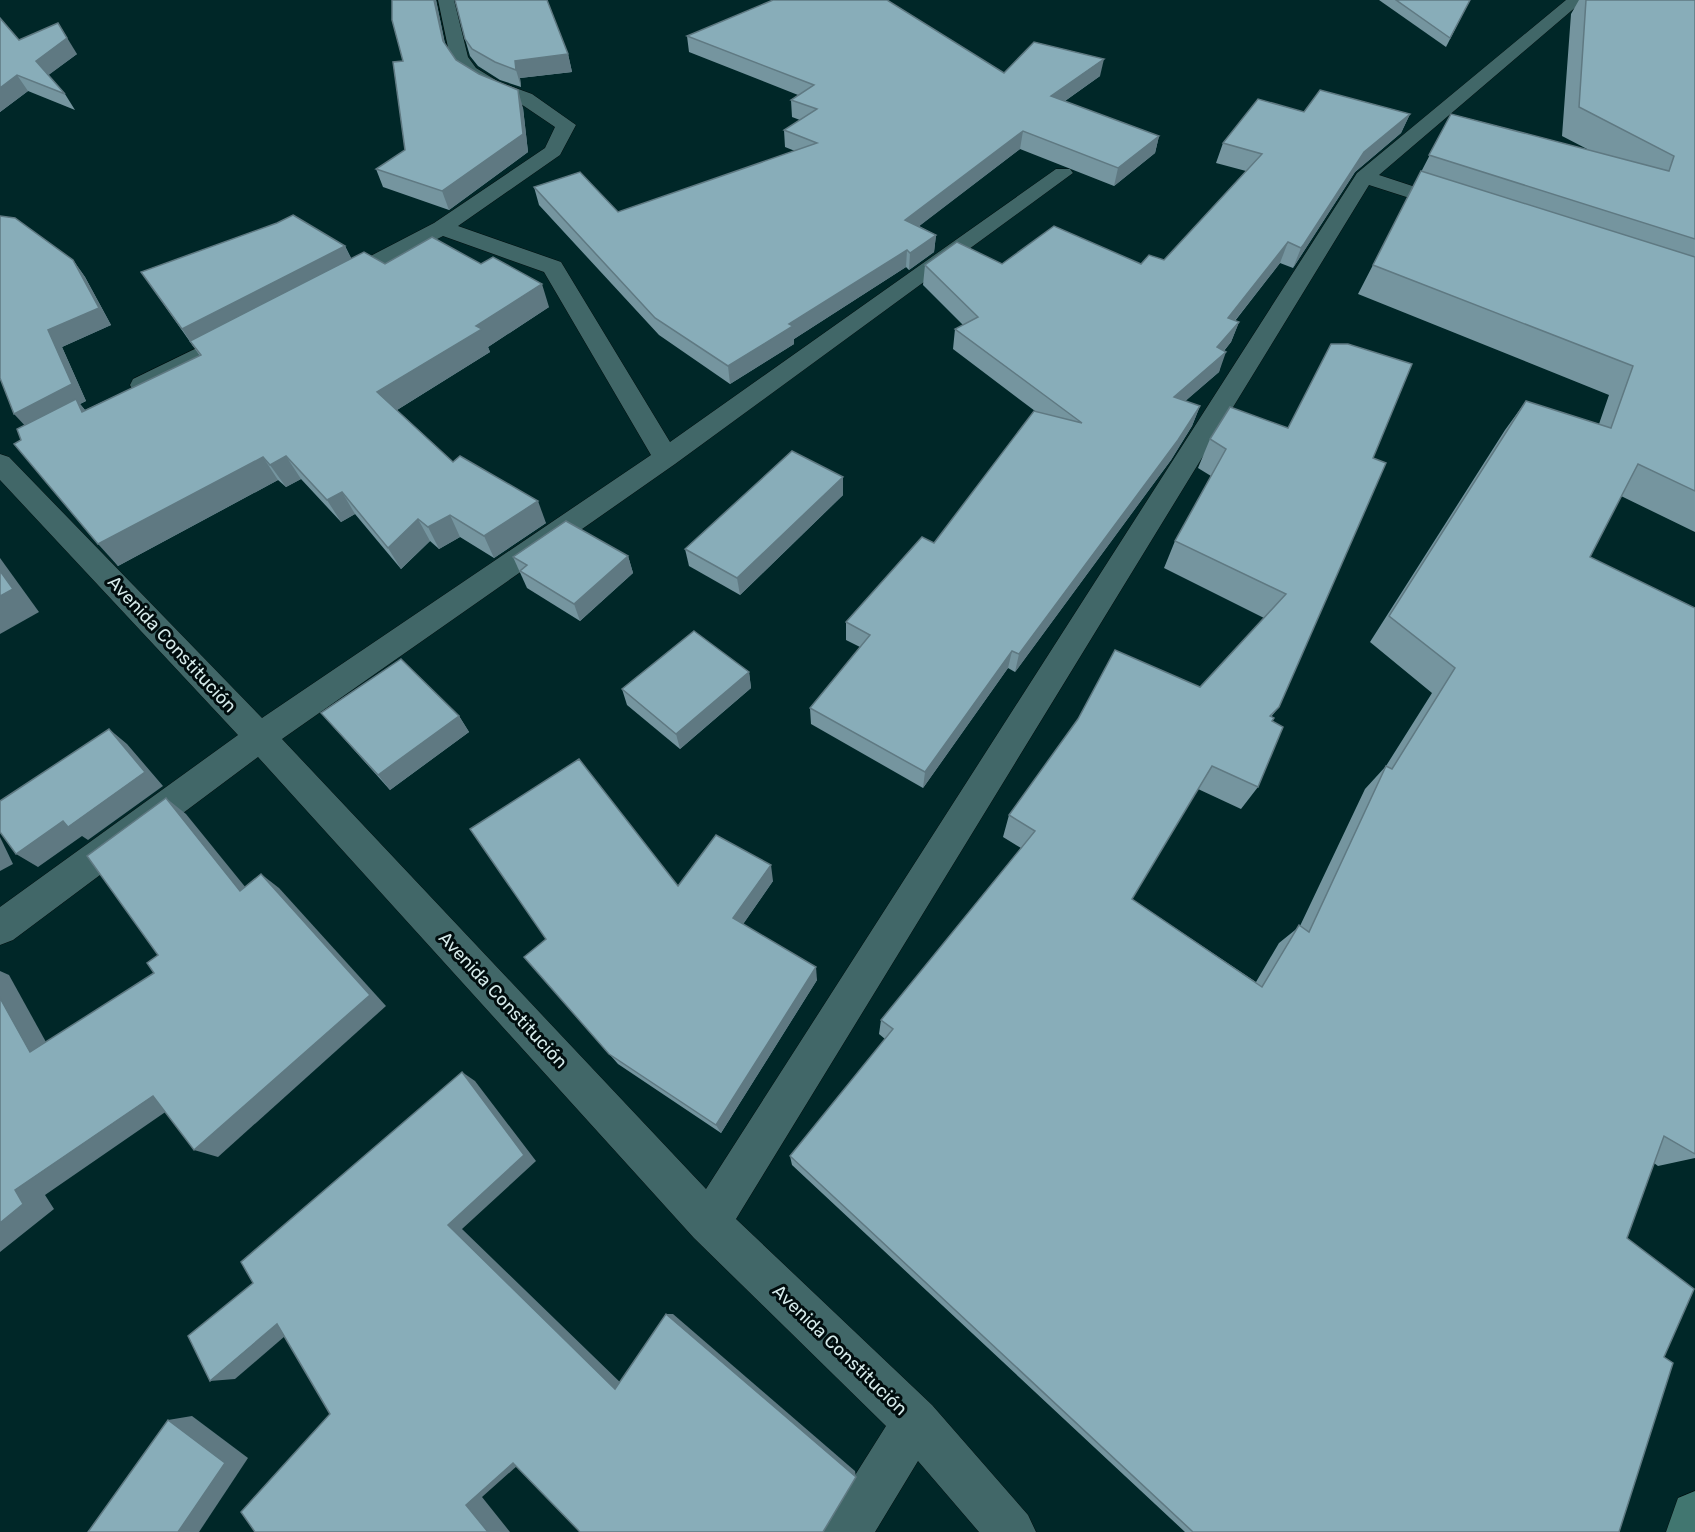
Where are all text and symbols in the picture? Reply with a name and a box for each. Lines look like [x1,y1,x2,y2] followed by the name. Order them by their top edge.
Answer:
[103,571,241,717] street label: Avenida Constitución
[434,927,572,1073] street label: Avenida Constitución
[768,1280,912,1420] street label: Avenida Constitución

